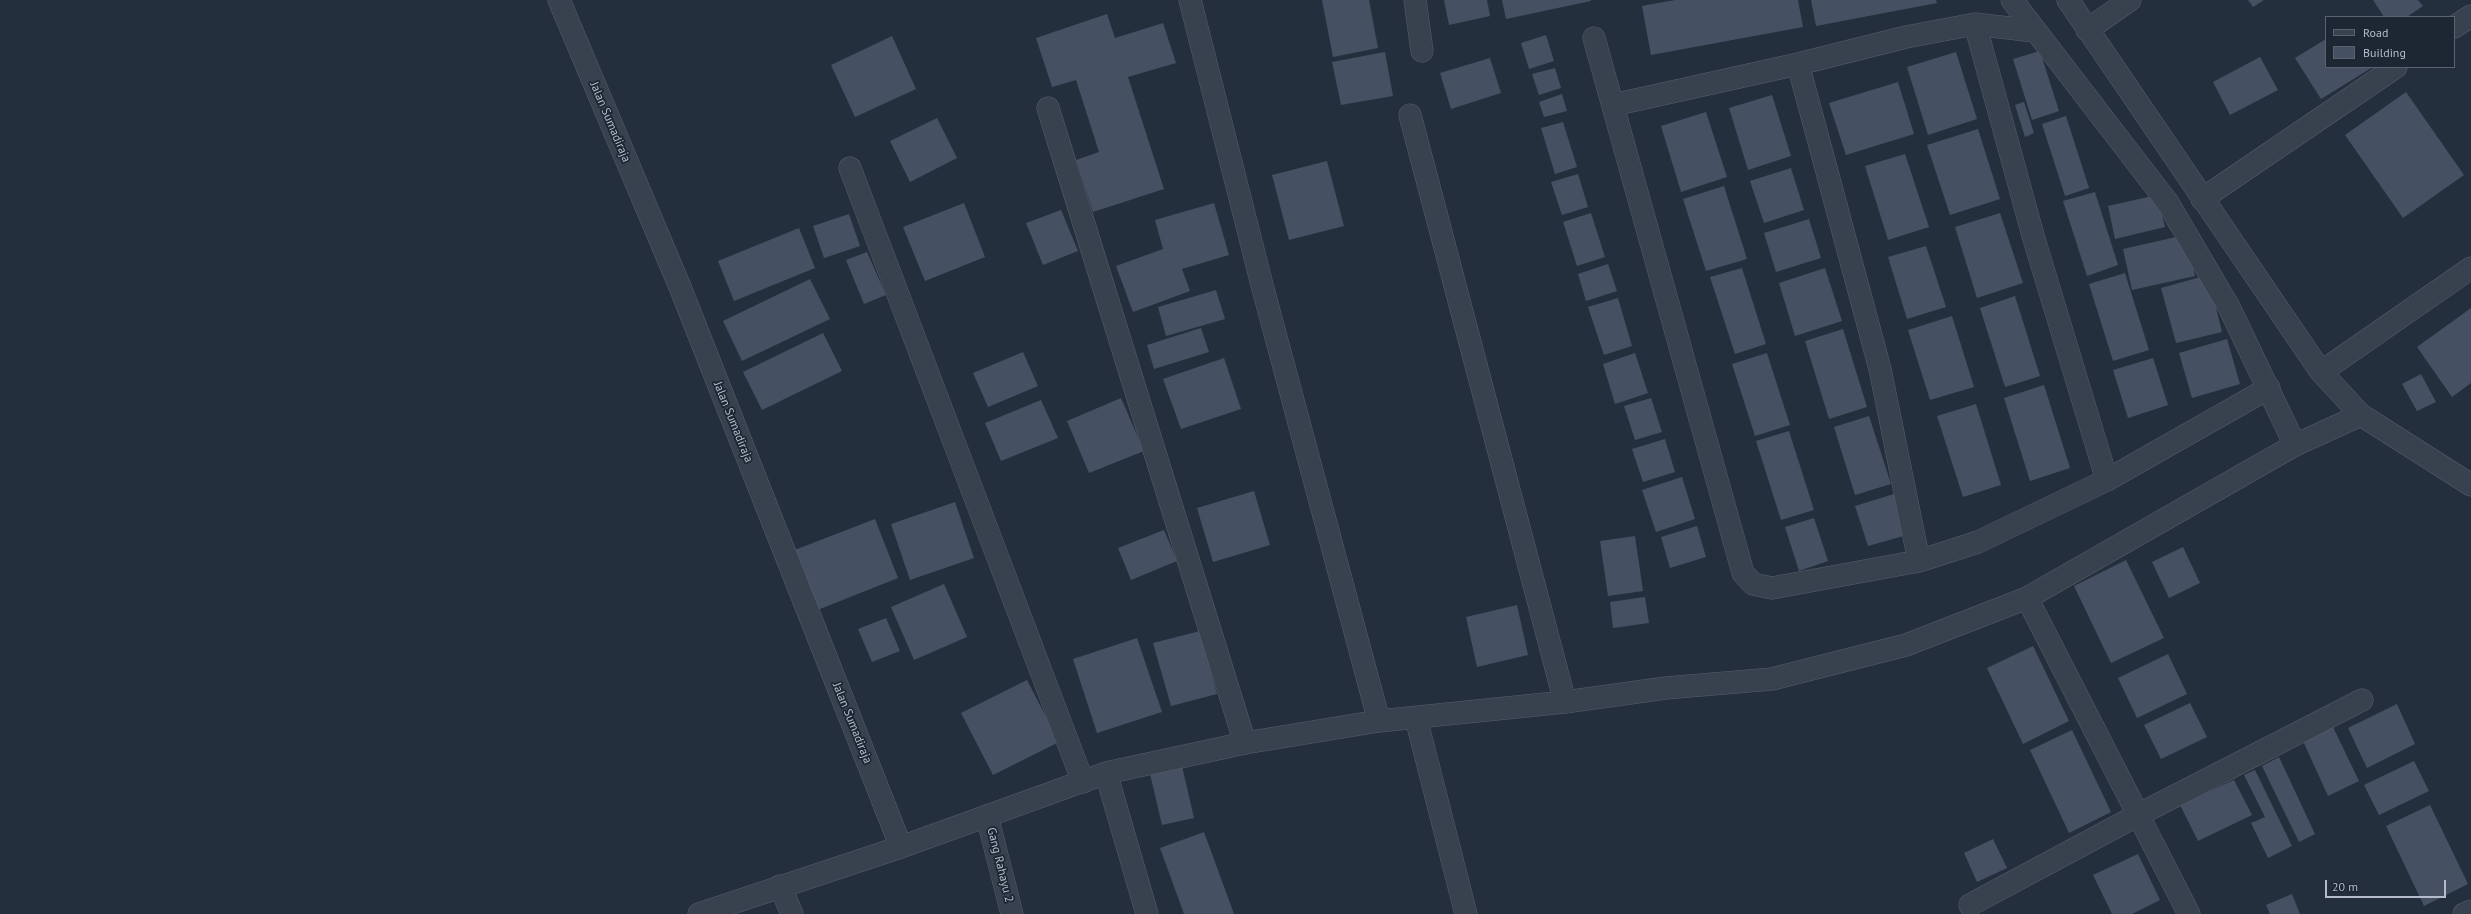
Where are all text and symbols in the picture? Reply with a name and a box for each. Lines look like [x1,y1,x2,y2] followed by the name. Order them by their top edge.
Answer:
[2325,16,2455,68] legend
[2363,25,2388,40] text: Road
[2363,45,2406,60] text: Building
[587,80,633,164] street label: Jalan Sumadiraja
[710,379,756,465] street label: Jalan Sumadiraja
[829,680,875,766] street label: Jalan Sumadiraja
[984,826,1016,904] street label: Gang Rahayu 2
[2327,872,2448,898] scale bar
[2332,879,2358,894] text: 20 m

